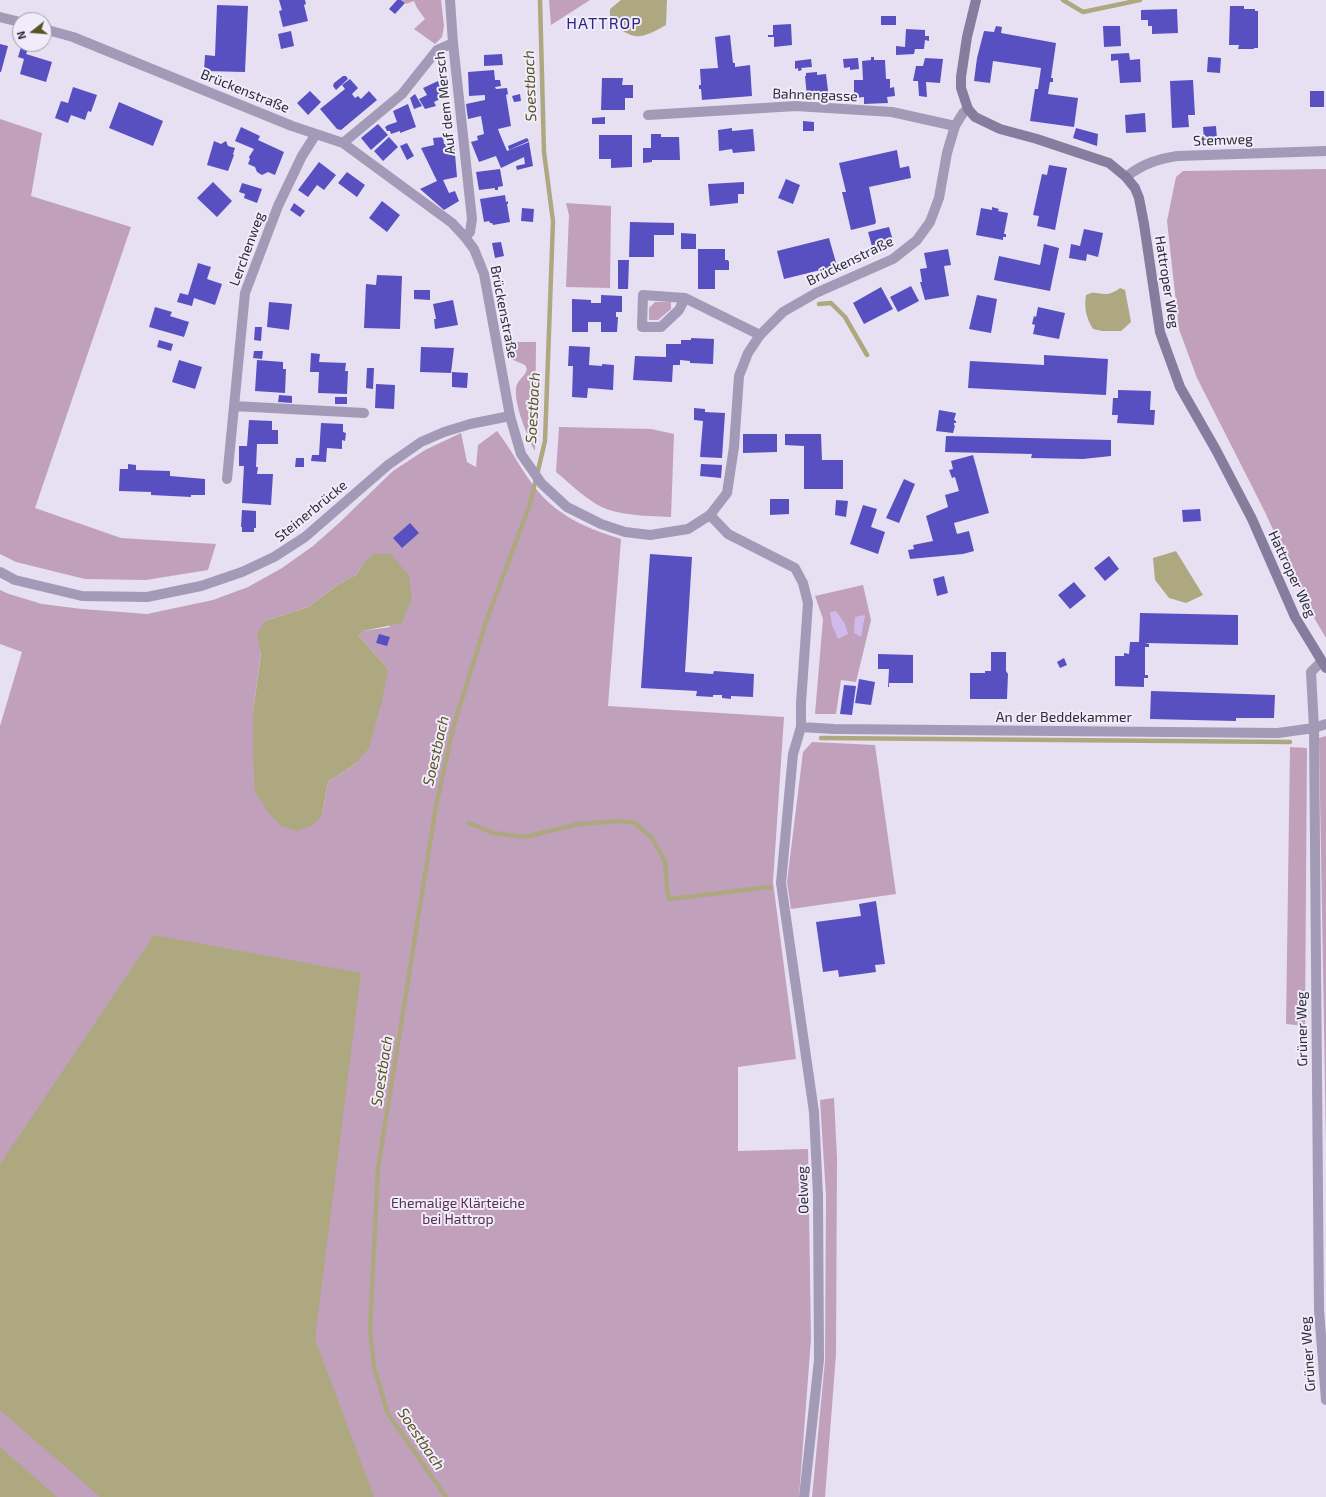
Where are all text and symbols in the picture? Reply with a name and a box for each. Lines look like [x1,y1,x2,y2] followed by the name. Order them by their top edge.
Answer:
[12,12,52,52] north arrow
[566,14,642,34] district label: HATTROP
[14,30,28,41] text: N
[520,50,540,122] water label: Soestbach
[431,51,459,155] street label: Auf dem Mersch
[198,66,292,116] street label: Brückenstraße
[772,85,858,105] street label: Bahnengasse
[1193,131,1253,149] street label: Stemweg
[226,210,268,288] street label: Lerchenweg
[804,233,896,289] street label: Brückenstraße
[1151,234,1183,330] street label: Hattroper Weg
[487,264,521,360] street label: Brückenstraße
[522,372,544,444] water label: Soestbach
[271,477,351,545] street label: Steinerbrücke
[1265,528,1319,620] street label: Hattroper Weg
[996,709,1132,725] street label: An der Beddekammer
[419,714,453,788] water label: Soestbach
[1293,991,1311,1067] street label: Grüner Weg
[368,1034,396,1108] water label: Soestbach
[794,1166,812,1214] street label: Oelweg
[391,1195,525,1228] park label: Ehemalige Klärteiche bei Hattrop
[1297,1316,1319,1392] street label: Grüner Weg
[394,1404,448,1474] water label: Soestbach

